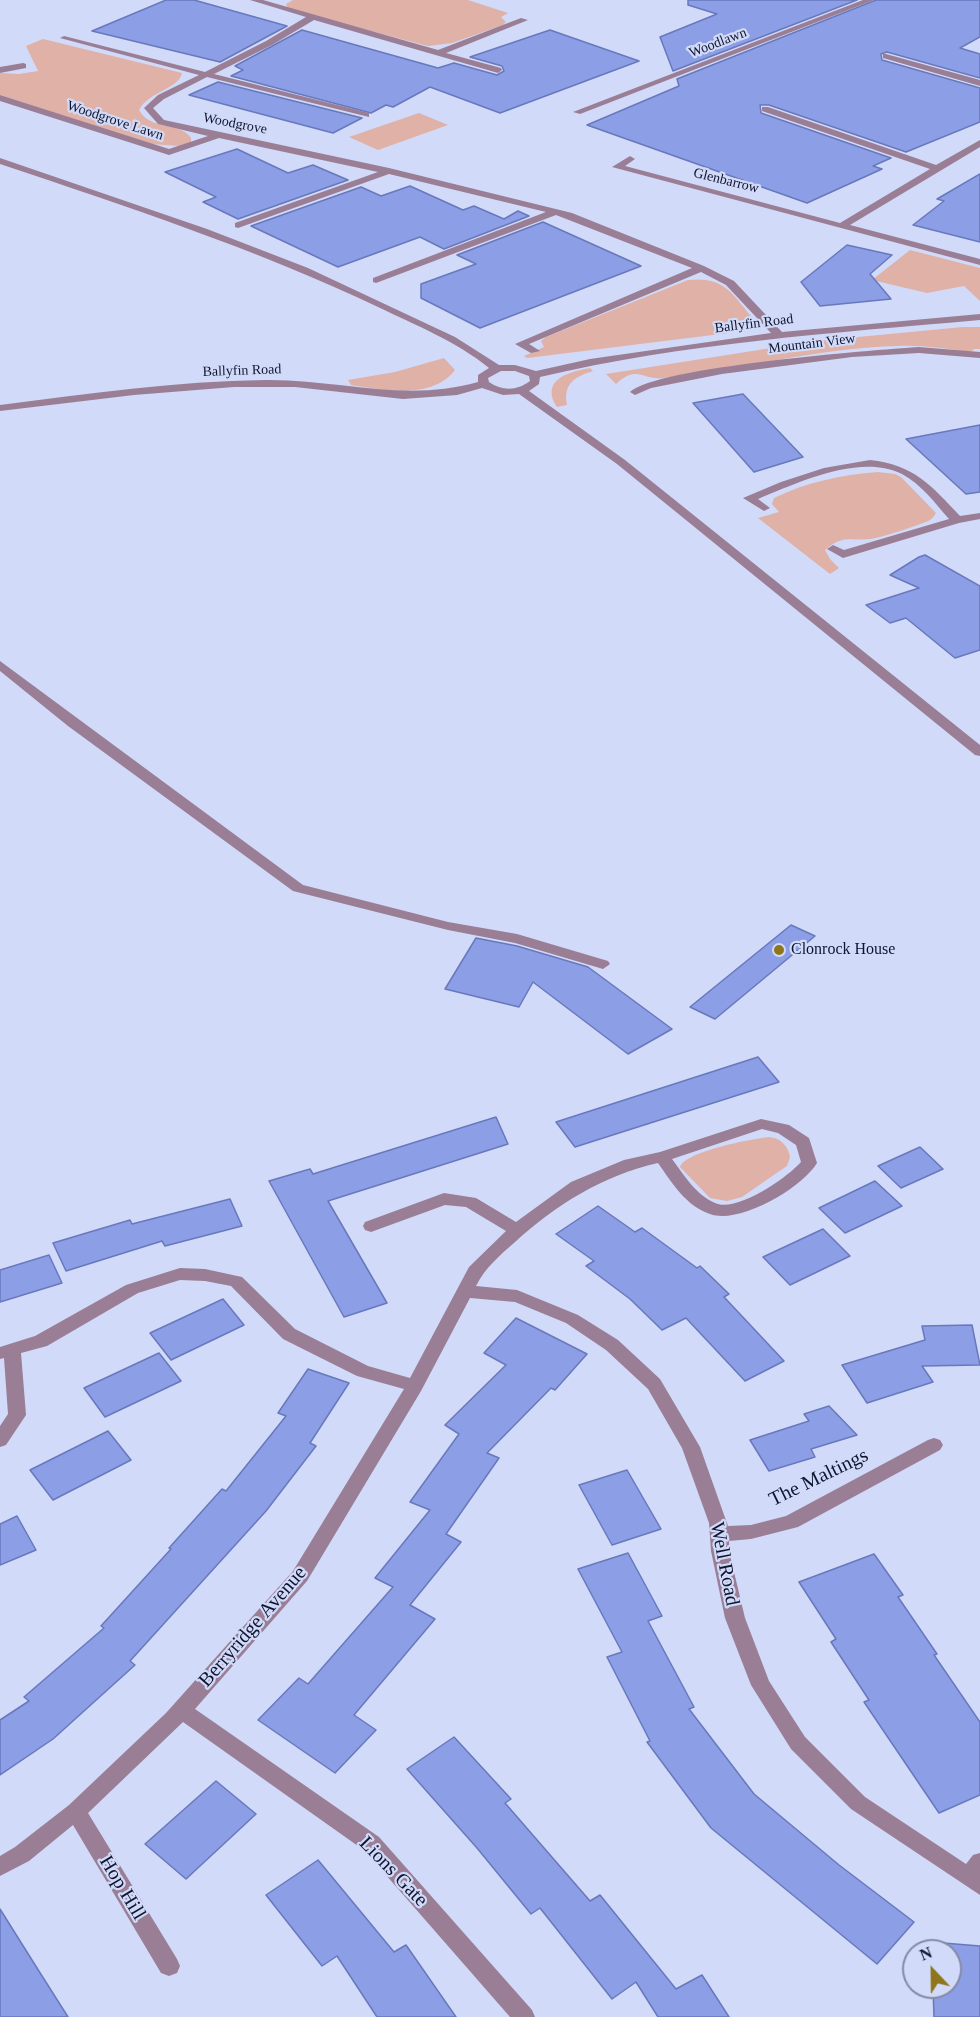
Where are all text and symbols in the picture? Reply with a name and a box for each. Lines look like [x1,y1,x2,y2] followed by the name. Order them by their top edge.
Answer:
[687,24,749,62] street label: Woodlawn
[65,98,165,144] street label: Woodgrove Lawn
[202,110,268,138] street label: Woodgrove
[692,165,760,197] street label: Glenbarrow
[714,311,794,337] street label: Ballyfin Road
[768,330,856,358] street label: Mountain View
[202,361,282,381] street label: Ballyfin Road
[791,940,895,960] place label: Clonrock House
[772,943,786,957] marker: Clonrock House
[766,1444,872,1512] street label: The Maltings
[704,1520,744,1608] street label: Well Road
[194,1562,312,1692] street label: Berryridge Avenue
[354,1832,432,1912] street label: Lions Gate
[94,1852,150,1924] street label: Hop Hill
[902,1939,962,1999] north arrow
[917,1944,934,1964] text: N

